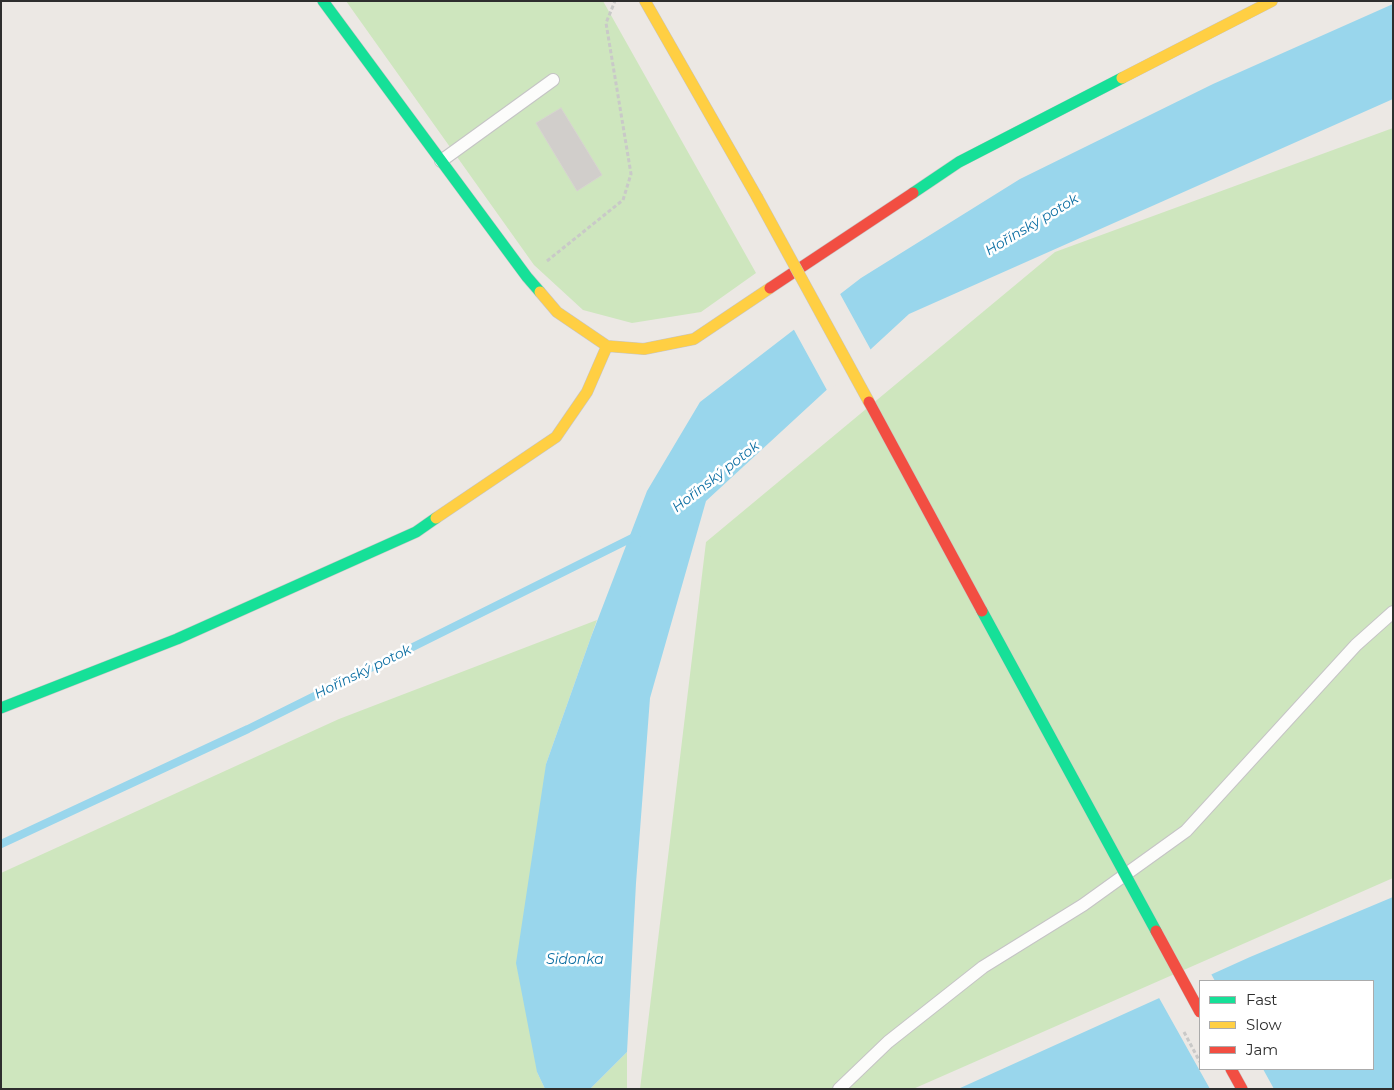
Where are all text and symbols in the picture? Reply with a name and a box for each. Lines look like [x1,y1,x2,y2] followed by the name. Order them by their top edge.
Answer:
[982,191,1082,259] water label: Hořínský potok
[669,438,763,516] water label: Hořínský potok
[312,641,414,703] water label: Hořínský potok
[546,952,604,968] water label: Sidonka
[1199,980,1374,1070] legend
[1246,990,1277,1009] text: Fast
[1246,1015,1282,1034] text: Slow
[1246,1040,1278,1059] text: Jam

